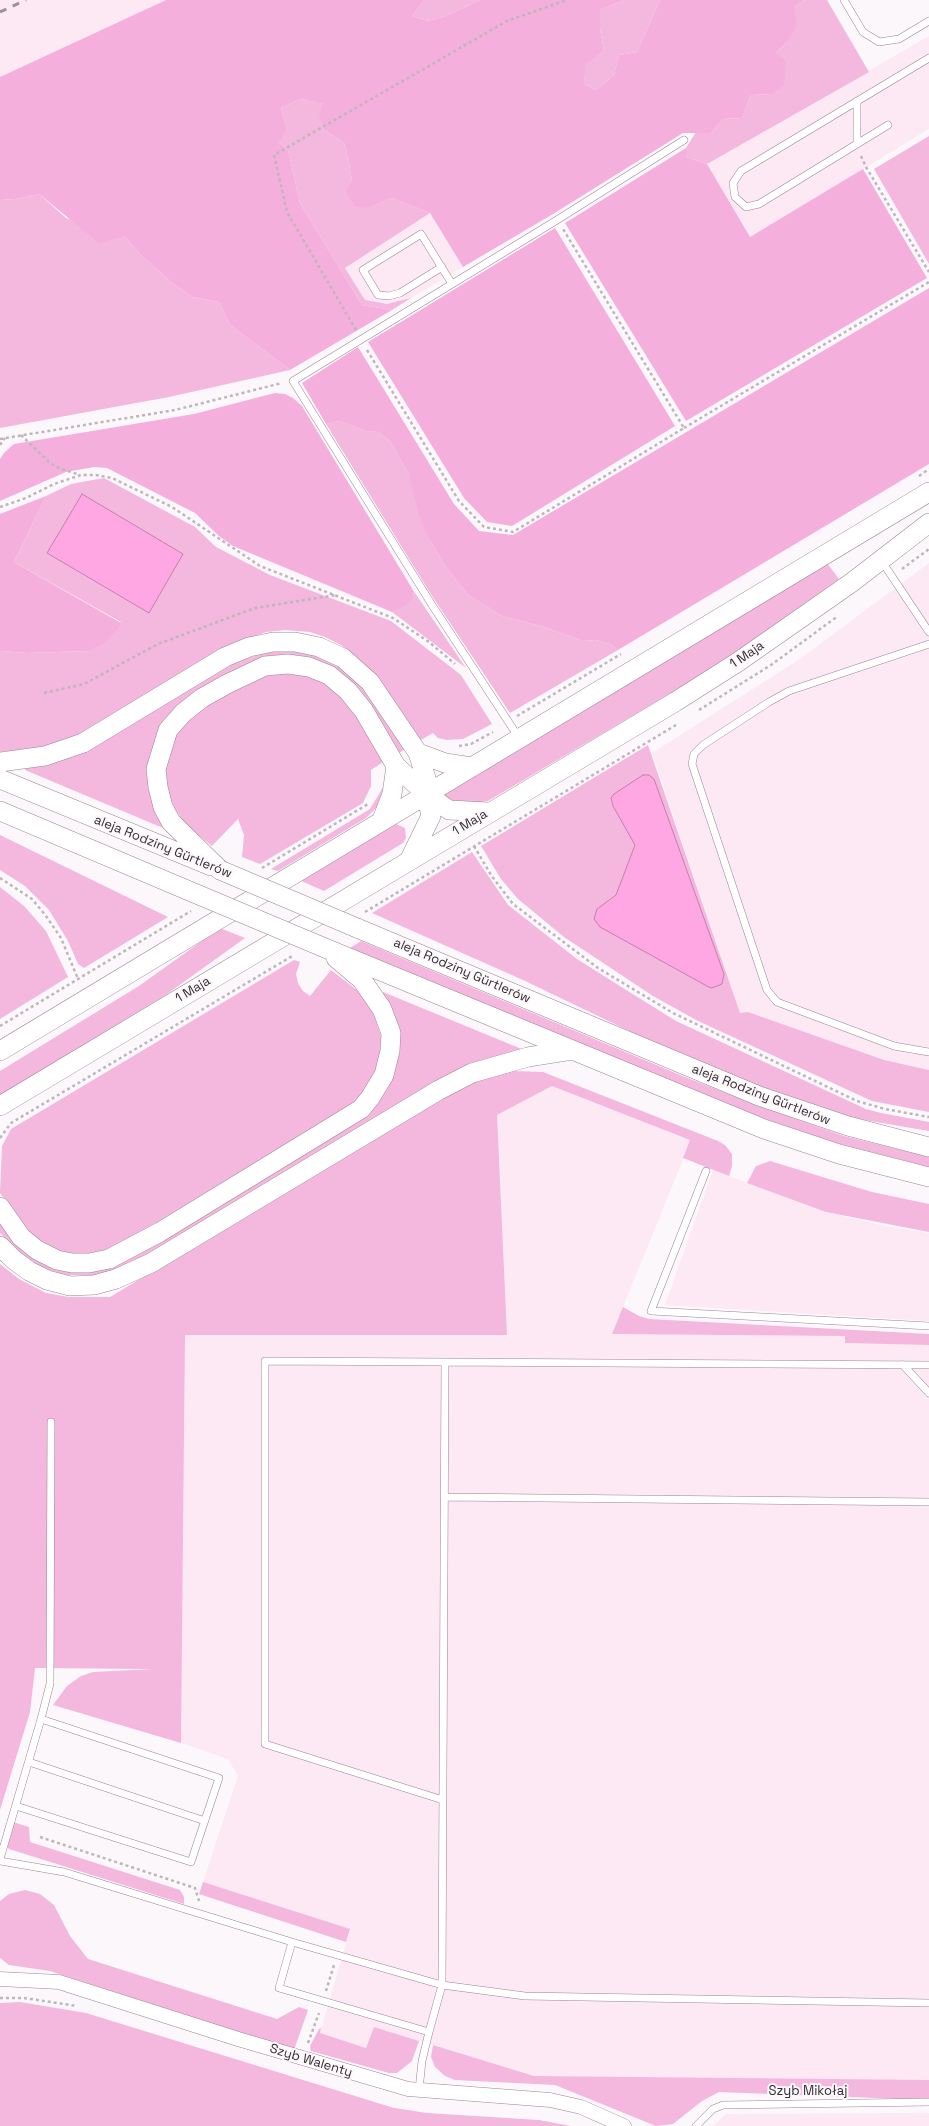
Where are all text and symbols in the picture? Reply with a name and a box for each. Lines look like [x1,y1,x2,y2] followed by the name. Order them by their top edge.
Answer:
[727,638,767,672] street label: 1 Maja
[450,806,490,840] street label: 1 Maja
[92,812,234,882] street label: aleja Rodziny Gürtlerów
[391,935,533,1007] street label: aleja Rodziny Gürtlerów
[173,973,213,1007] street label: 1 Maja
[689,1061,833,1129] street label: aleja Rodziny Gürtlerów
[268,2041,354,2081] street label: Szyb Walenty
[768,2083,848,2099] street label: Szyb Mikołaj

